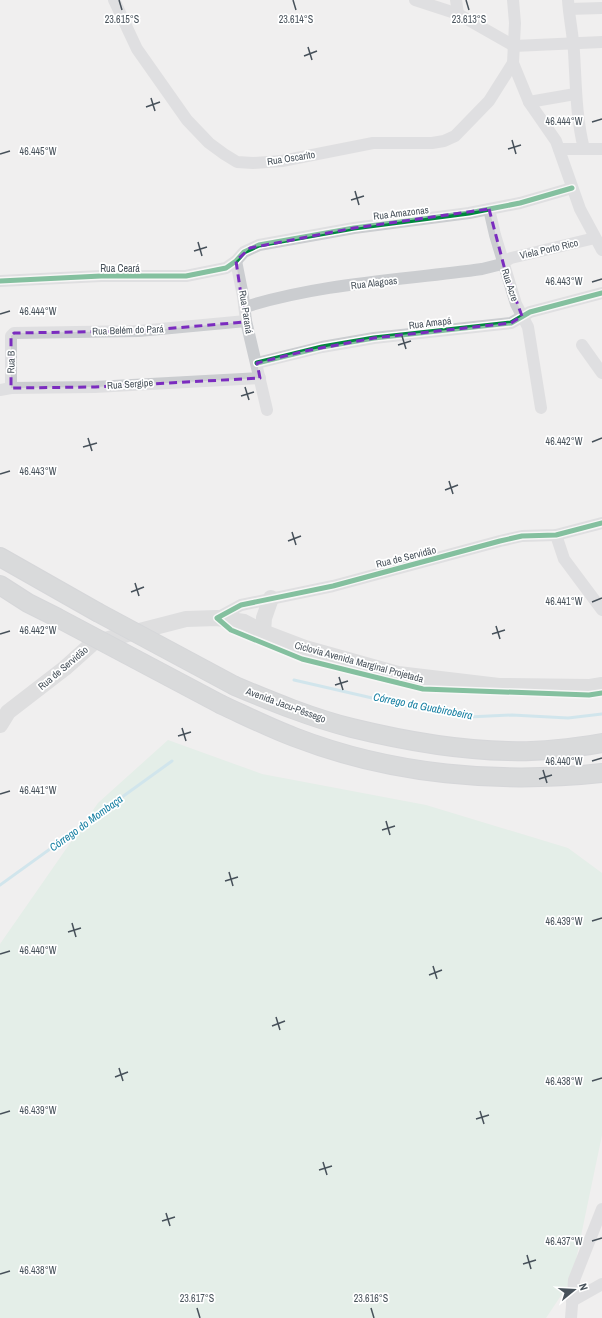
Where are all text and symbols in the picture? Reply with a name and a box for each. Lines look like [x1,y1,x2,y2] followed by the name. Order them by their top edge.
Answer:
[105,13,140,26] text: 23.615°S
[279,13,314,26] text: 23.614°S
[452,13,487,26] text: 23.613°S
[546,115,583,128] text: 46.444°W
[20,145,57,158] text: 46.445°W
[266,148,316,168] street label: Rua Oscarito
[373,203,429,223] street label: Rua Amazonas
[519,236,580,262] street label: Viela Porto Rico
[100,262,140,275] street label: Rua Ceará
[499,267,522,303] street label: Rua Acre
[350,274,398,292] street label: Rua Alagoas
[546,275,583,288] text: 46.443°W
[236,289,256,335] street label: Rua Paraná
[20,305,57,318] text: 46.444°W
[408,314,452,332] street label: Rua Amapá
[92,322,164,338] street label: Rua Belém do Pará
[4,350,18,374] street label: Rua B
[107,376,154,392] street label: Rua Sergipe
[546,435,583,448] text: 46.442°W
[20,465,57,478] text: 46.443°W
[375,543,438,571] street label: Rua de Servidão
[546,595,583,608] text: 46.441°W
[20,624,57,637] text: 46.442°W
[293,639,425,686] street label: Ciclovia Avenida Marginal Projetada
[35,643,91,693] street label: Rua de Servidão
[243,684,328,726] street label: Avenida Jacu-Pêssego
[372,690,474,722] water label: Córrego da Guabirobeira
[546,755,583,768] text: 46.440°W
[20,784,57,797] text: 46.441°W
[47,792,125,854] water label: Córrego do Mombaça
[546,915,583,928] text: 46.439°W
[20,944,57,957] text: 46.440°W
[546,1075,583,1088] text: 46.438°W
[20,1104,57,1117] text: 46.439°W
[546,1235,583,1248] text: 46.437°W
[20,1264,57,1277] text: 46.438°W
[554,1270,594,1310] north arrow
[576,1282,591,1292] text: N
[180,1292,215,1305] text: 23.617°S
[354,1292,389,1305] text: 23.616°S

